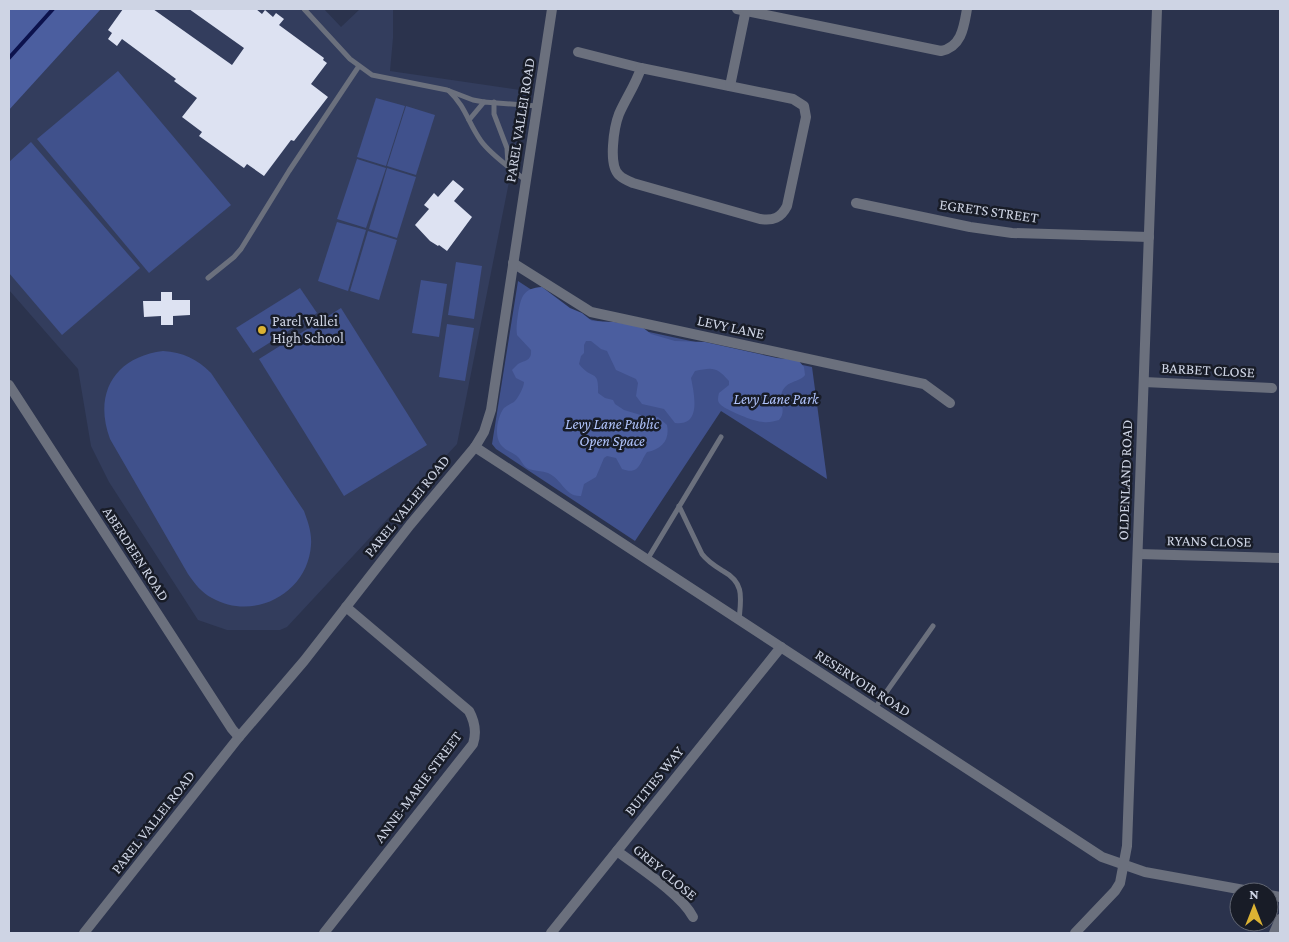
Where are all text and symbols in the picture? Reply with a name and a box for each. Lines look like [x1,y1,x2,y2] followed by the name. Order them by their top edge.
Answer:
[502,57,538,183] street label: PAREL VALLEI ROAD
[938,196,1040,226] street label: EGRETS STREET
[696,312,766,342] street label: LEVY LANE
[272,313,344,347] place label: Parel Vallei High School
[256,324,268,336] marker: Parel Vallei High School
[1161,360,1255,380] street label: BARBET CLOSE
[733,391,820,408] park label: Levy Lane Park
[565,416,660,450] park label: Levy Lane Public Open Space
[1115,419,1135,541] street label: OLDENLAND ROAD
[361,452,453,560] street label: PAREL VALLEI ROAD
[100,504,172,604] street label: ABERDEEN ROAD
[1166,532,1252,550] street label: RYANS CLOSE
[812,646,914,720] street label: RESERVOIR ROAD
[371,728,465,846] street label: ANNE-MARIE STREET
[621,743,687,819] street label: BULTIES WAY
[108,767,198,877] street label: PAREL VALLEI ROAD
[630,841,700,903] street label: GREY CLOSE
[1229,882,1279,932] north arrow
[1249,886,1259,902] text: N

